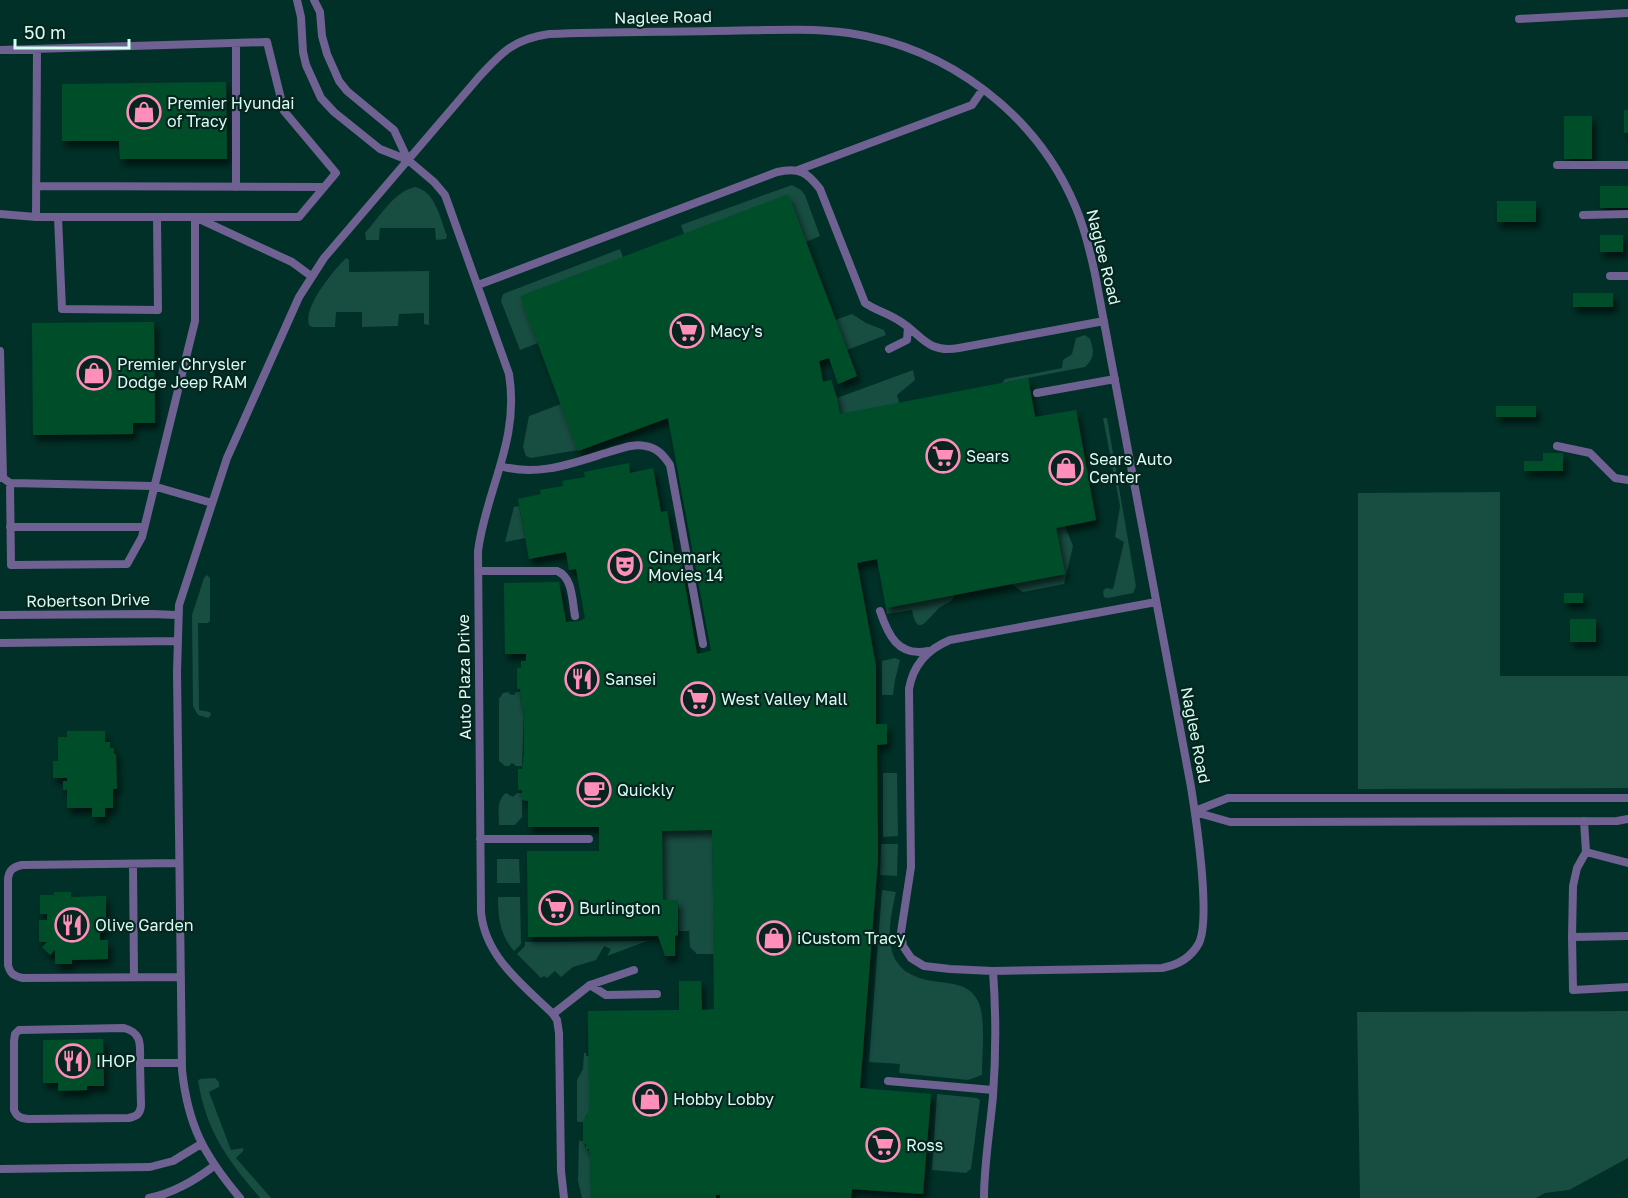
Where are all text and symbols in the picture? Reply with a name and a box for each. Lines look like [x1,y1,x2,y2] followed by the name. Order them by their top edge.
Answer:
[614,6,712,28] street label: Naglee Road
[15,12,129,50] scale bar
[24,21,66,43] text: 50 m
[167,93,295,131] place label: Premier Hyundai of Tracy
[126,94,162,130] shop icon: Premier Hyundai of Tracy
[1082,207,1126,307] street label: Naglee Road
[669,313,705,349] supermarket icon: Macy's
[710,321,763,341] place label: Macy's
[117,354,247,392] place label: Premier Chrysler Dodge Jeep RAM
[76,355,112,391] shop icon: Premier Chrysler Dodge Jeep RAM
[925,438,961,474] supermarket icon: Sears
[966,446,1009,466] place label: Sears
[1089,449,1172,487] place label: Sears Auto Center
[1048,450,1084,486] shop icon: Sears Auto Center
[648,547,724,585] place label: Cinemark Movies 14
[607,548,643,584] theatre icon: Cinemark Movies 14
[26,589,150,611] street label: Robertson Drive
[453,614,475,740] street label: Auto Plaza Drive
[564,661,600,697] restaurant icon: Sansei
[605,669,656,689] place label: Sansei
[680,681,716,717] supermarket icon: West Valley Mall
[1177,685,1215,785] street label: Naglee Road
[721,689,848,709] place label: West Valley Mall
[576,772,612,808] cafe icon: Quickly
[617,780,674,800] place label: Quickly
[538,890,574,926] supermarket icon: Burlington
[579,898,661,918] place label: Burlington
[54,907,90,943] restaurant icon: Olive Garden
[95,915,194,935] place label: Olive Garden
[756,920,792,956] shop icon: iCustom Tracy
[797,928,905,948] place label: iCustom Tracy
[55,1043,91,1079] restaurant icon: IHOP
[96,1051,136,1071] place label: IHOP
[632,1081,668,1117] shop icon: Hobby Lobby
[673,1089,774,1109] place label: Hobby Lobby
[865,1127,901,1163] supermarket icon: Ross
[906,1135,943,1155] place label: Ross

